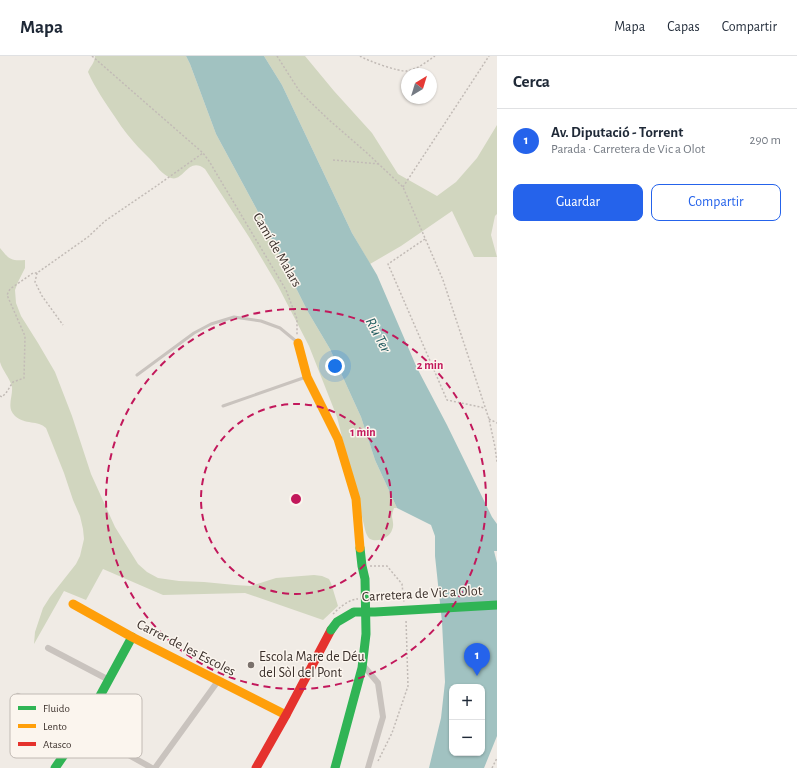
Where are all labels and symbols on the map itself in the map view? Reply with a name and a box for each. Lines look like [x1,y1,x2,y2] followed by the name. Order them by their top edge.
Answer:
[401,68,437,104] north arrow
[250,210,304,290] street label: Camí de Malars
[363,315,394,356] water label: Riu Ter
[325,356,345,376] your location
[417,359,443,371] text: 2 min
[350,426,376,438] text: 1 min
[289,492,303,506] centre of rings
[361,584,483,604] street label: Carretera de Vic a Olot
[134,617,238,679] street label: Carrer de les Escoles
[464,643,490,676] pin: 1
[259,650,365,680] place label: Escola Mare de Déu del Sòl del Pont
[246,660,256,670] marker: Escola Mare de Déu del Sòl del Pont
[10,694,142,758] legend
[43,703,70,714] text: Fluido
[43,721,67,732] text: Lento
[43,739,71,750] text: Atasco

